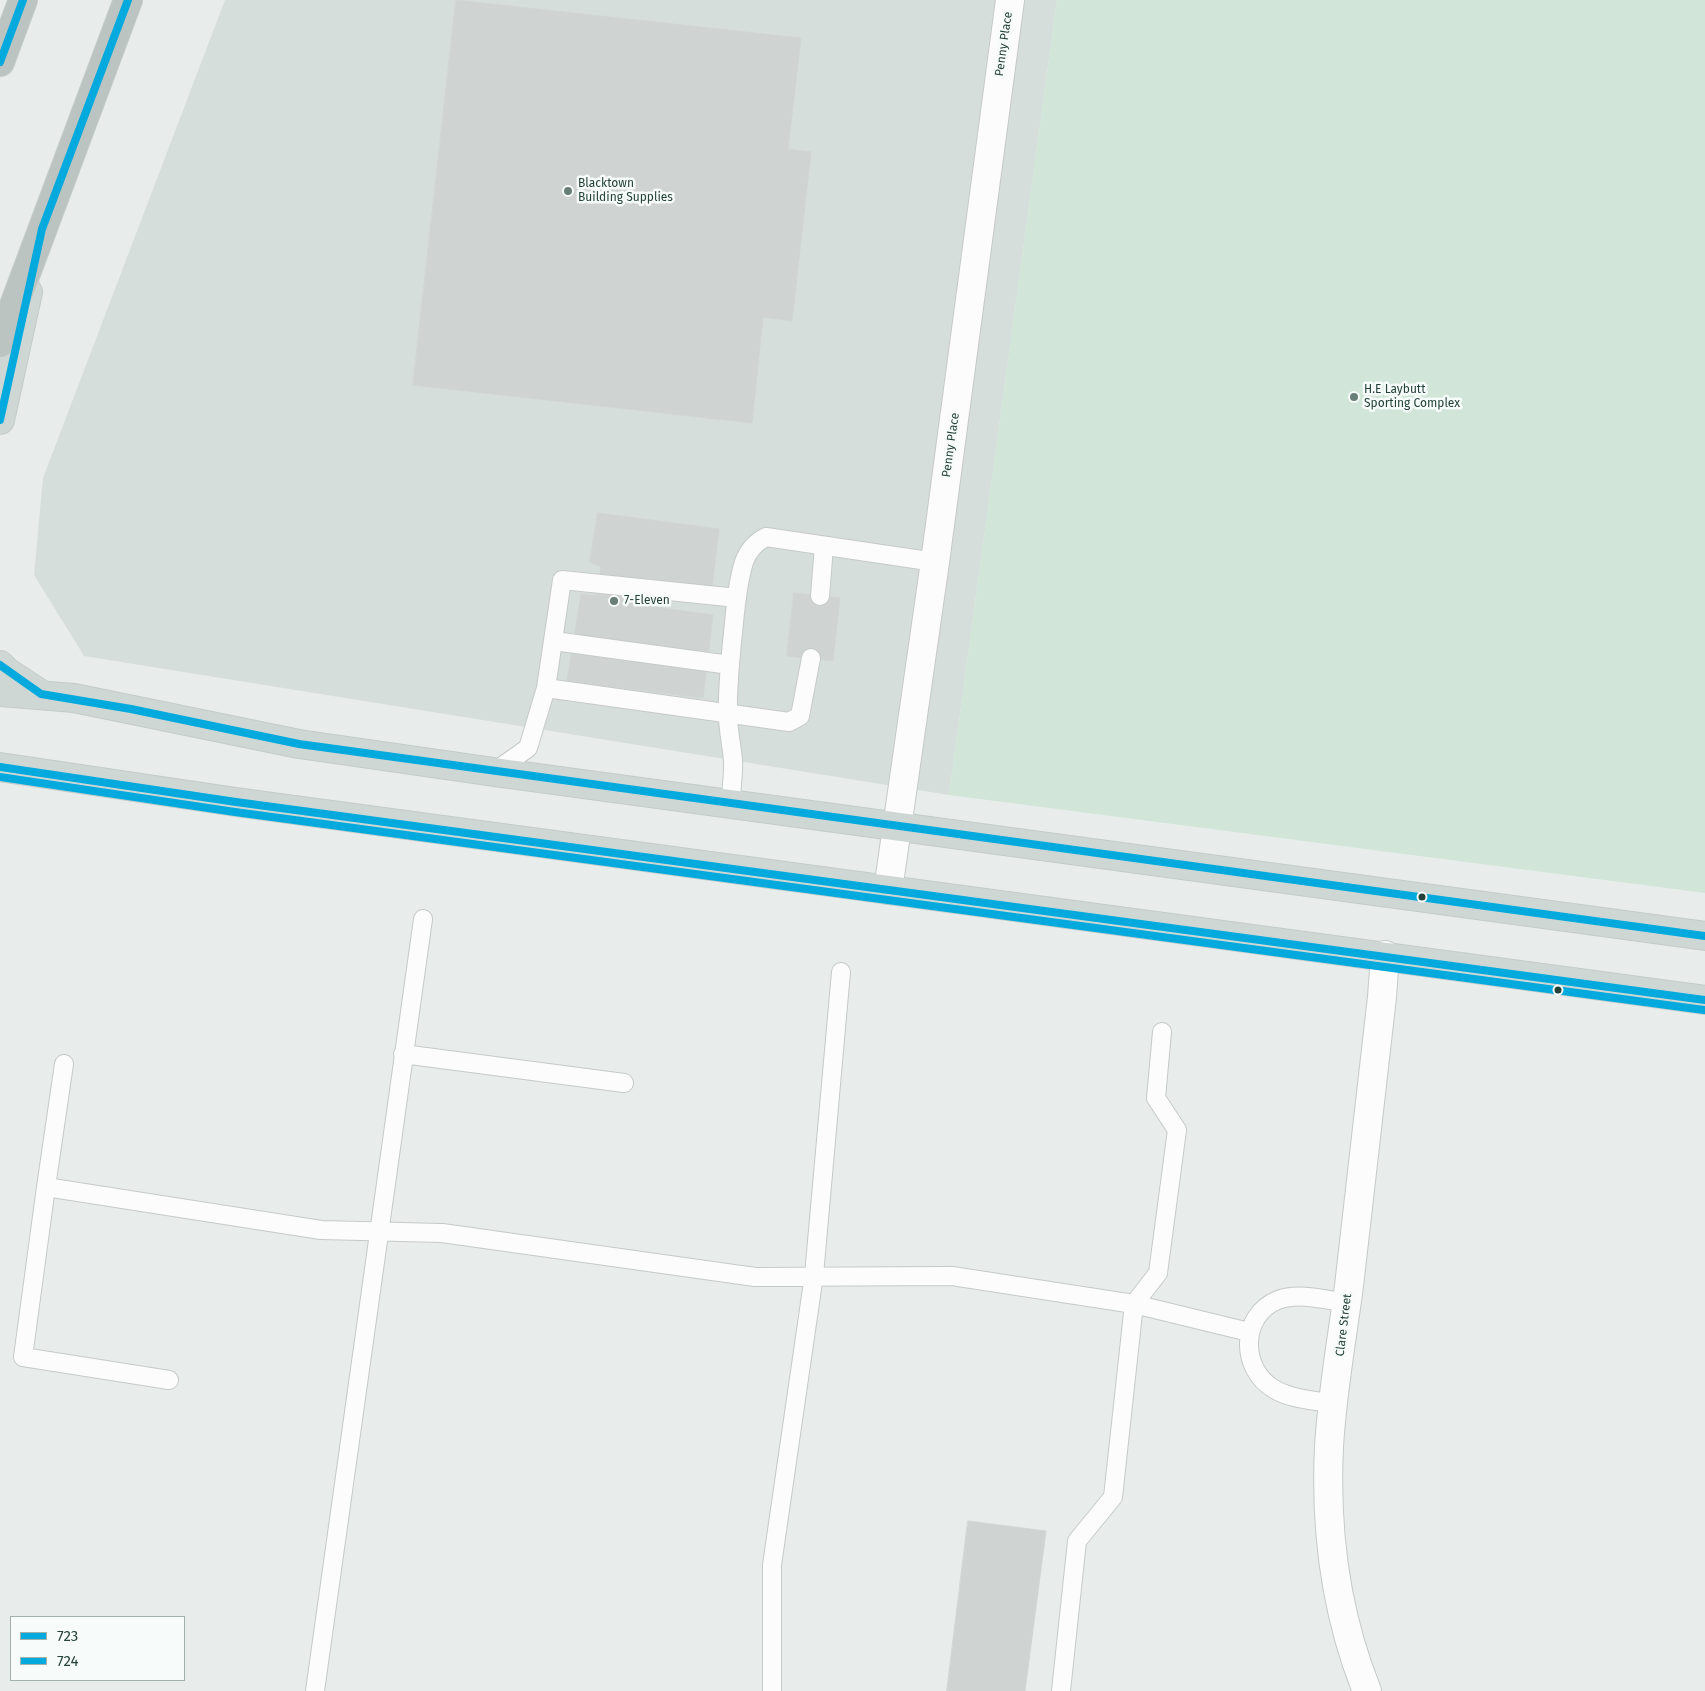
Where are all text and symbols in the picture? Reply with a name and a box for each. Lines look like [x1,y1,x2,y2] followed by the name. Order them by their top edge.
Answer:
[992,11,1016,77] street label: Penny Place
[578,177,673,205] place label: Blacktown Building Supplies
[562,185,574,197] marker: Blacktown Building Supplies
[1364,383,1460,411] place label: H.E Laybutt Sporting Complex
[1348,391,1360,403] marker: H.E Laybutt Sporting Complex
[939,412,963,478] street label: Penny Place
[624,594,670,608] place label: 7-Eleven
[608,595,620,607] marker: 7-Eleven
[1417,892,1427,902] unlabelled marker
[1553,985,1563,995] unlabelled marker
[1333,1293,1355,1357] street label: Clare Street
[10,1616,185,1681] legend
[57,1627,78,1645] text: 723
[57,1652,78,1670] text: 724

